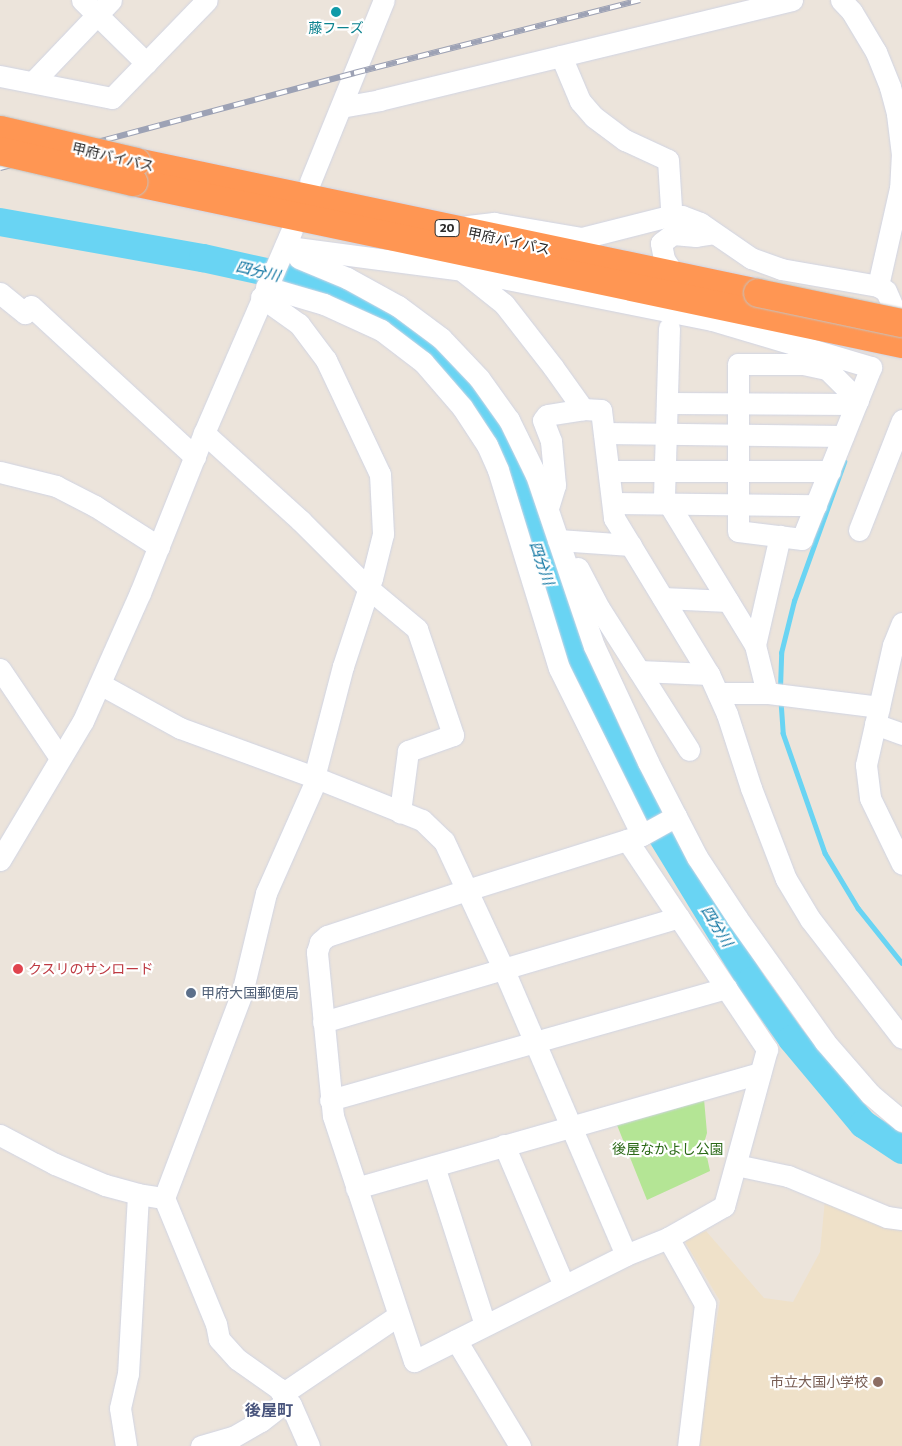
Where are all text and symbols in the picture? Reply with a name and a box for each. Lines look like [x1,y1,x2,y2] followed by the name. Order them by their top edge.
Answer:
[330,6,342,18] marker: 藤フーズ
[308,20,364,36] place label: 藤フーズ
[70,139,156,175] street label: 甲府バイパス
[434,218,460,238] road number: 20
[466,224,552,258] street label: 甲府バイパス
[234,257,282,285] water label: 四分川
[526,539,558,587] water label: 四分川
[697,902,737,950] water label: 四分川
[28,961,154,977] place label: クスリのサンロード
[12,963,24,975] marker: クスリのサンロード
[201,985,299,1001] place label: 甲府大国郵便局
[185,987,197,999] marker: 甲府大国郵便局
[612,1141,724,1157] park label: 後屋なかよし公園
[770,1374,868,1390] place label: 市立大国小学校
[872,1376,884,1388] marker: 市立大国小学校
[245,1400,293,1420] district label: 後屋町

